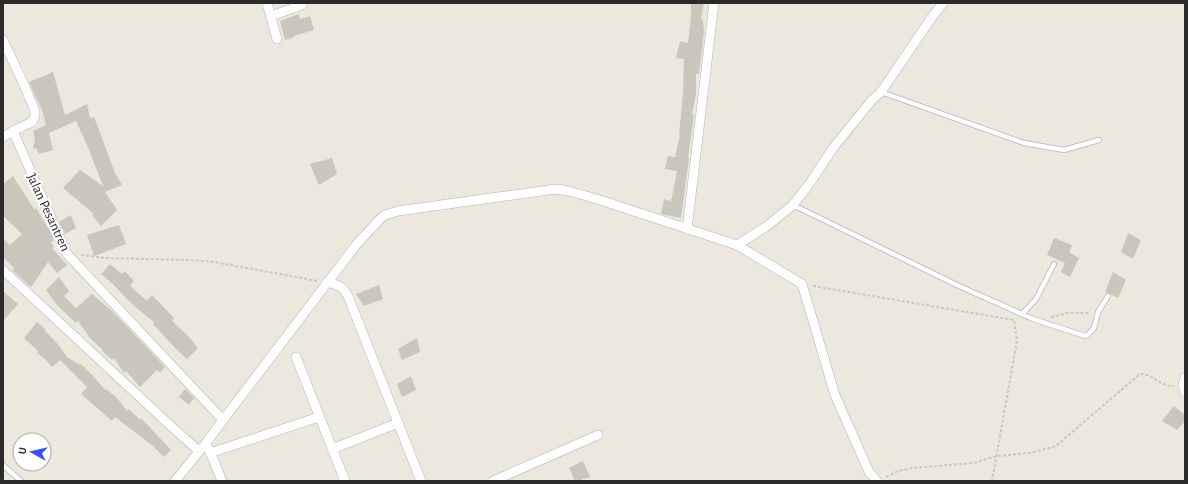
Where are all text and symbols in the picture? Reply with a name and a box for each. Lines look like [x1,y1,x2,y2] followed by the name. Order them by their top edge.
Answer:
[24,171,72,254] street label: Jalan Pesantren
[12,432,52,472] north arrow
[17,446,29,455] text: U

